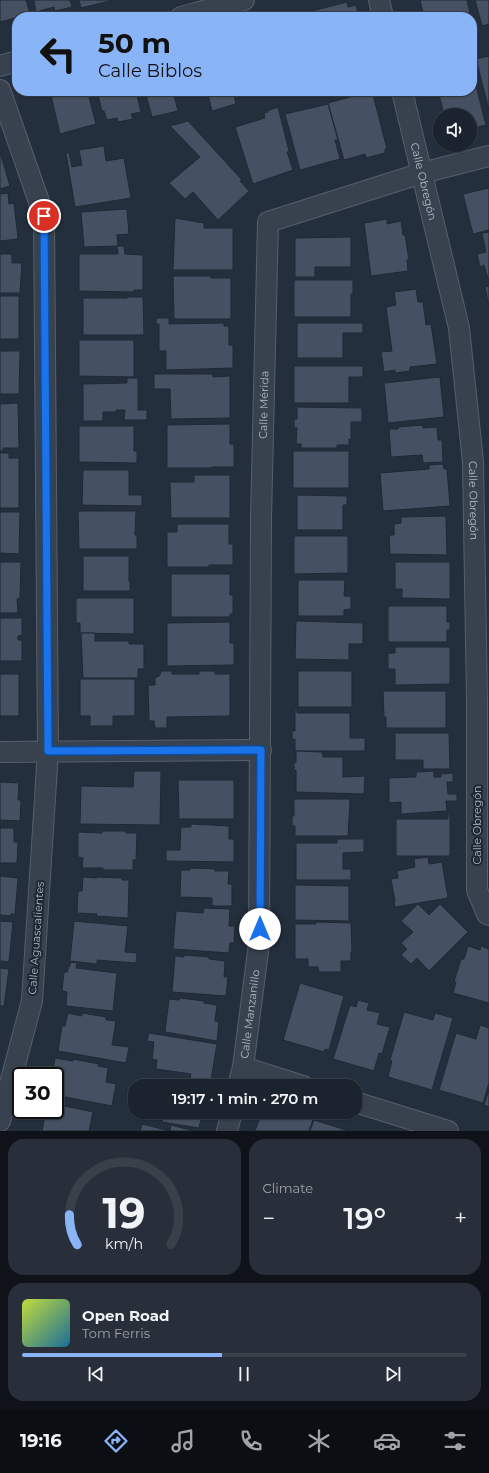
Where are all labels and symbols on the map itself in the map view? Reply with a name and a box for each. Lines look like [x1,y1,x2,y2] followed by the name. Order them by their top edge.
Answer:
[408,141,440,222] street label: Calle Obregón
[27,199,61,233] pin
[256,370,271,439] street label: Calle Mérida
[466,461,481,540] street label: Calle Obregón
[470,785,484,865] street label: Calle Obregón
[25,880,47,995] street label: Calle Aguascalientes
[239,908,281,950] position arrow
[237,969,263,1059] street label: Calle Manzanillo
[12,1067,64,1119] speed limit sign: 30

